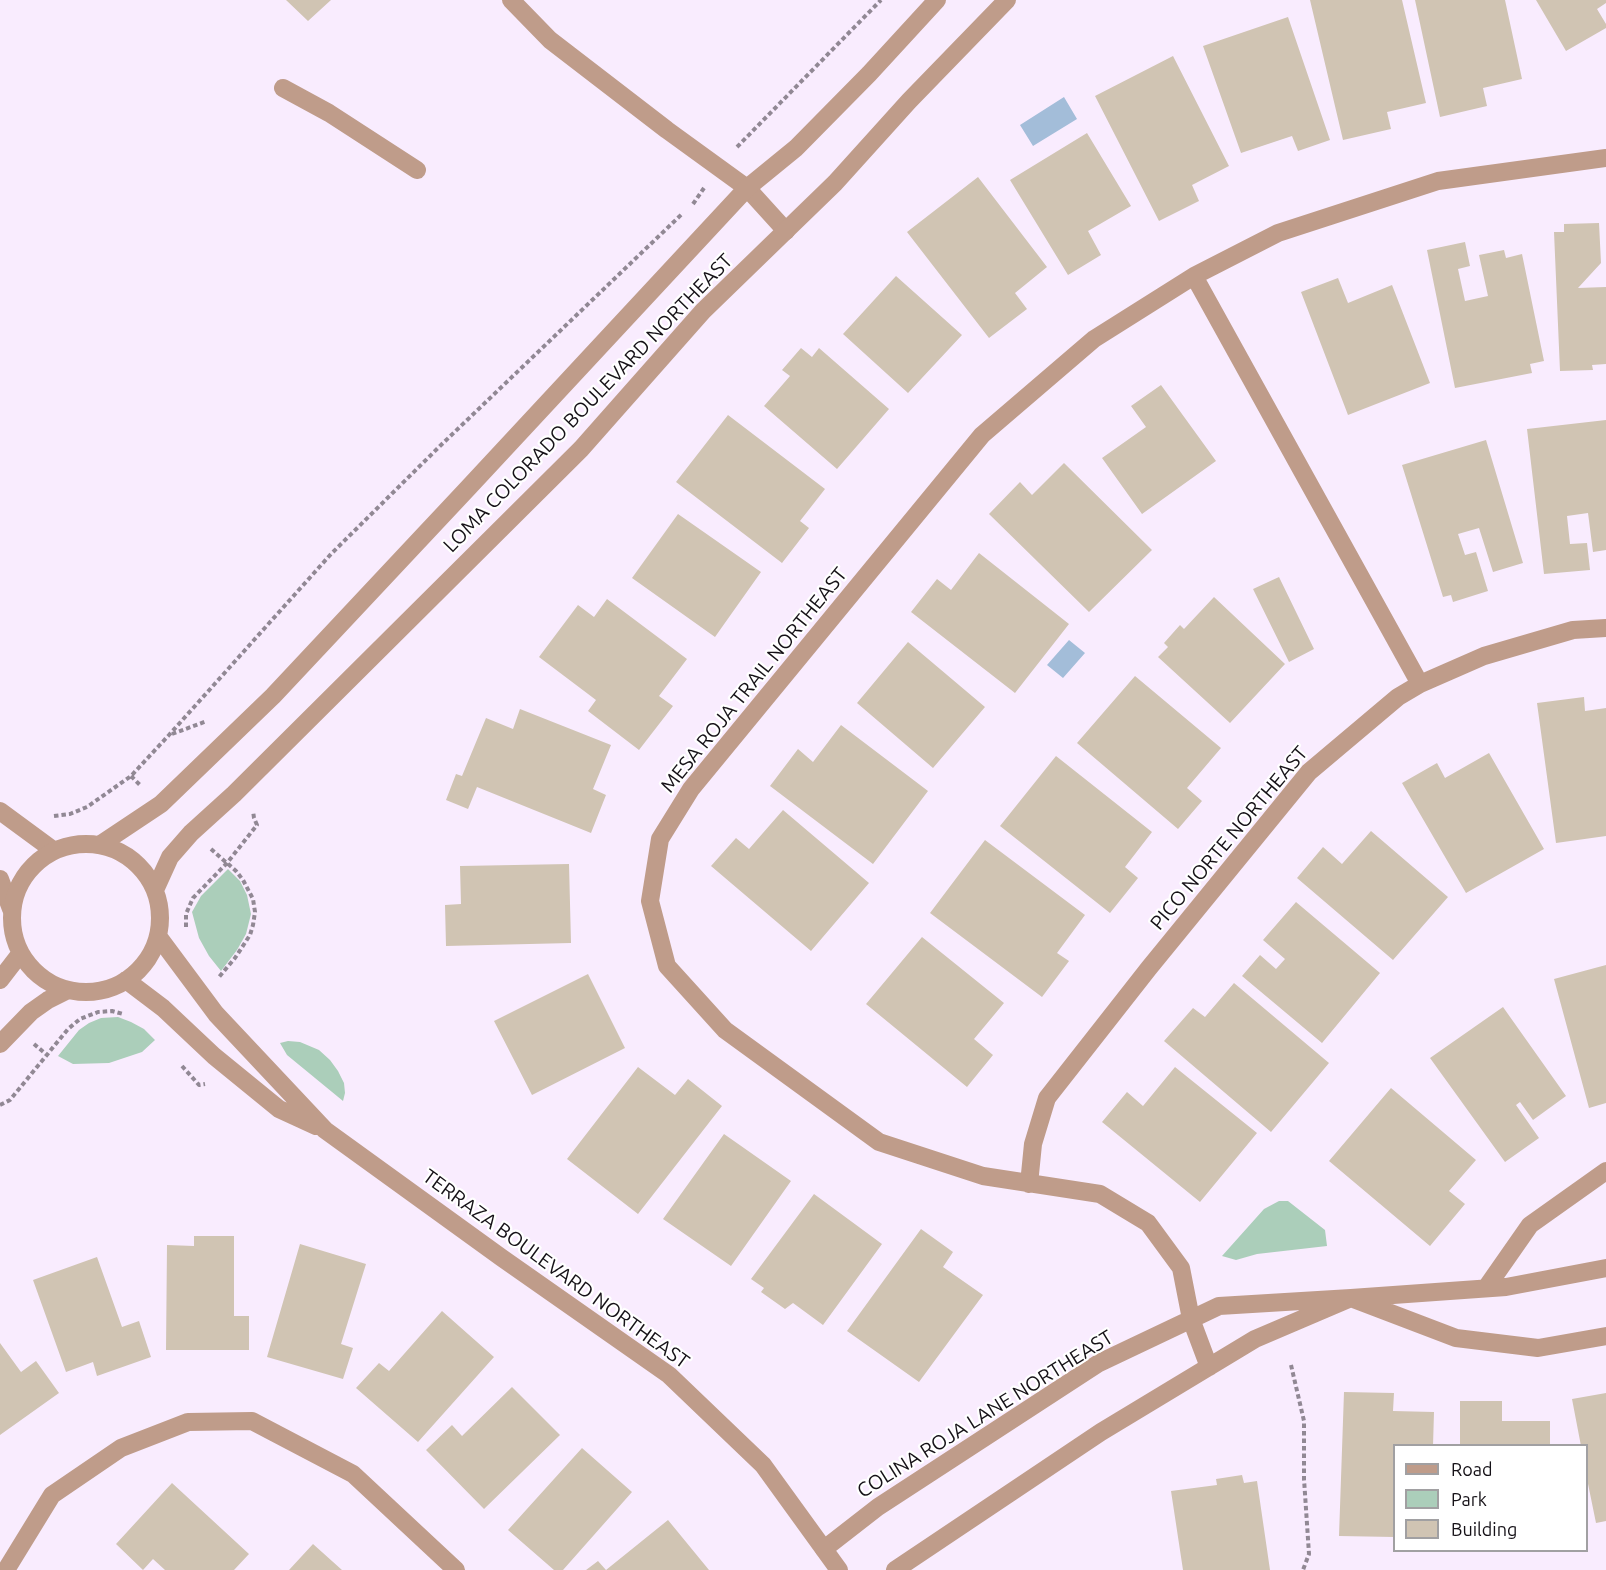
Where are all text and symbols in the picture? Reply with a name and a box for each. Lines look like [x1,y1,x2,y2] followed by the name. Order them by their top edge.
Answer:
[438,249,738,557] street label: LOMA COLORADO BOULEVARD NORTHEAST
[656,563,852,797] street label: MESA ROJA TRAIL NORTHEAST
[1145,741,1313,935] street label: PICO NORTE NORTHEAST
[418,1164,694,1374] street label: TERRAZA BOULEVARD NORTHEAST
[853,1325,1117,1503] street label: COLINA ROJA LANE NORTHEAST
[1393,1444,1588,1552] legend
[1451,1459,1493,1479] text: Road
[1451,1489,1487,1509] text: Park
[1451,1519,1517,1539] text: Building

